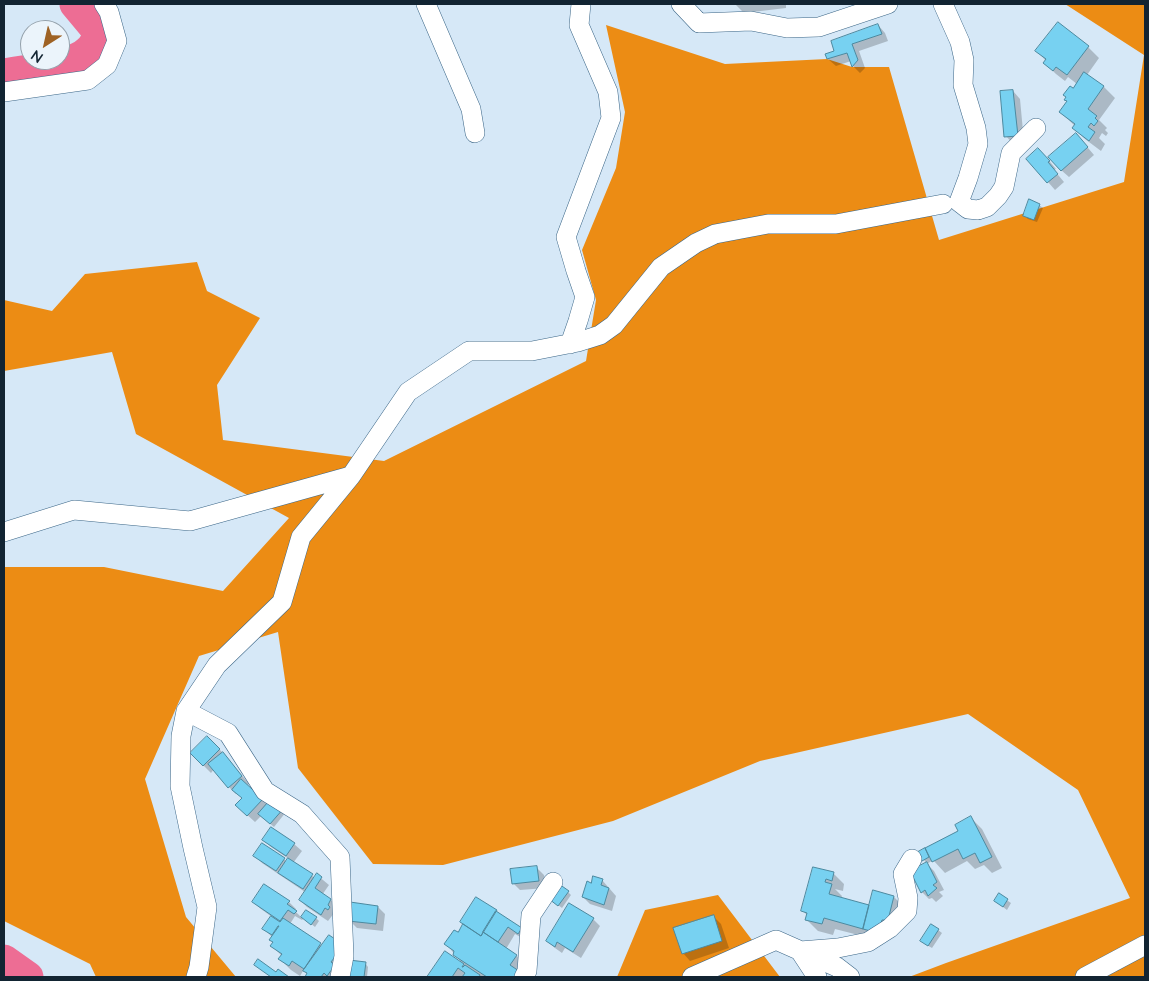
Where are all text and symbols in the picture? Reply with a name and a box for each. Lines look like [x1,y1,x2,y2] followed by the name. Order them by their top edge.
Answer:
[20,20,70,70] north arrow
[27,47,46,67] text: N

